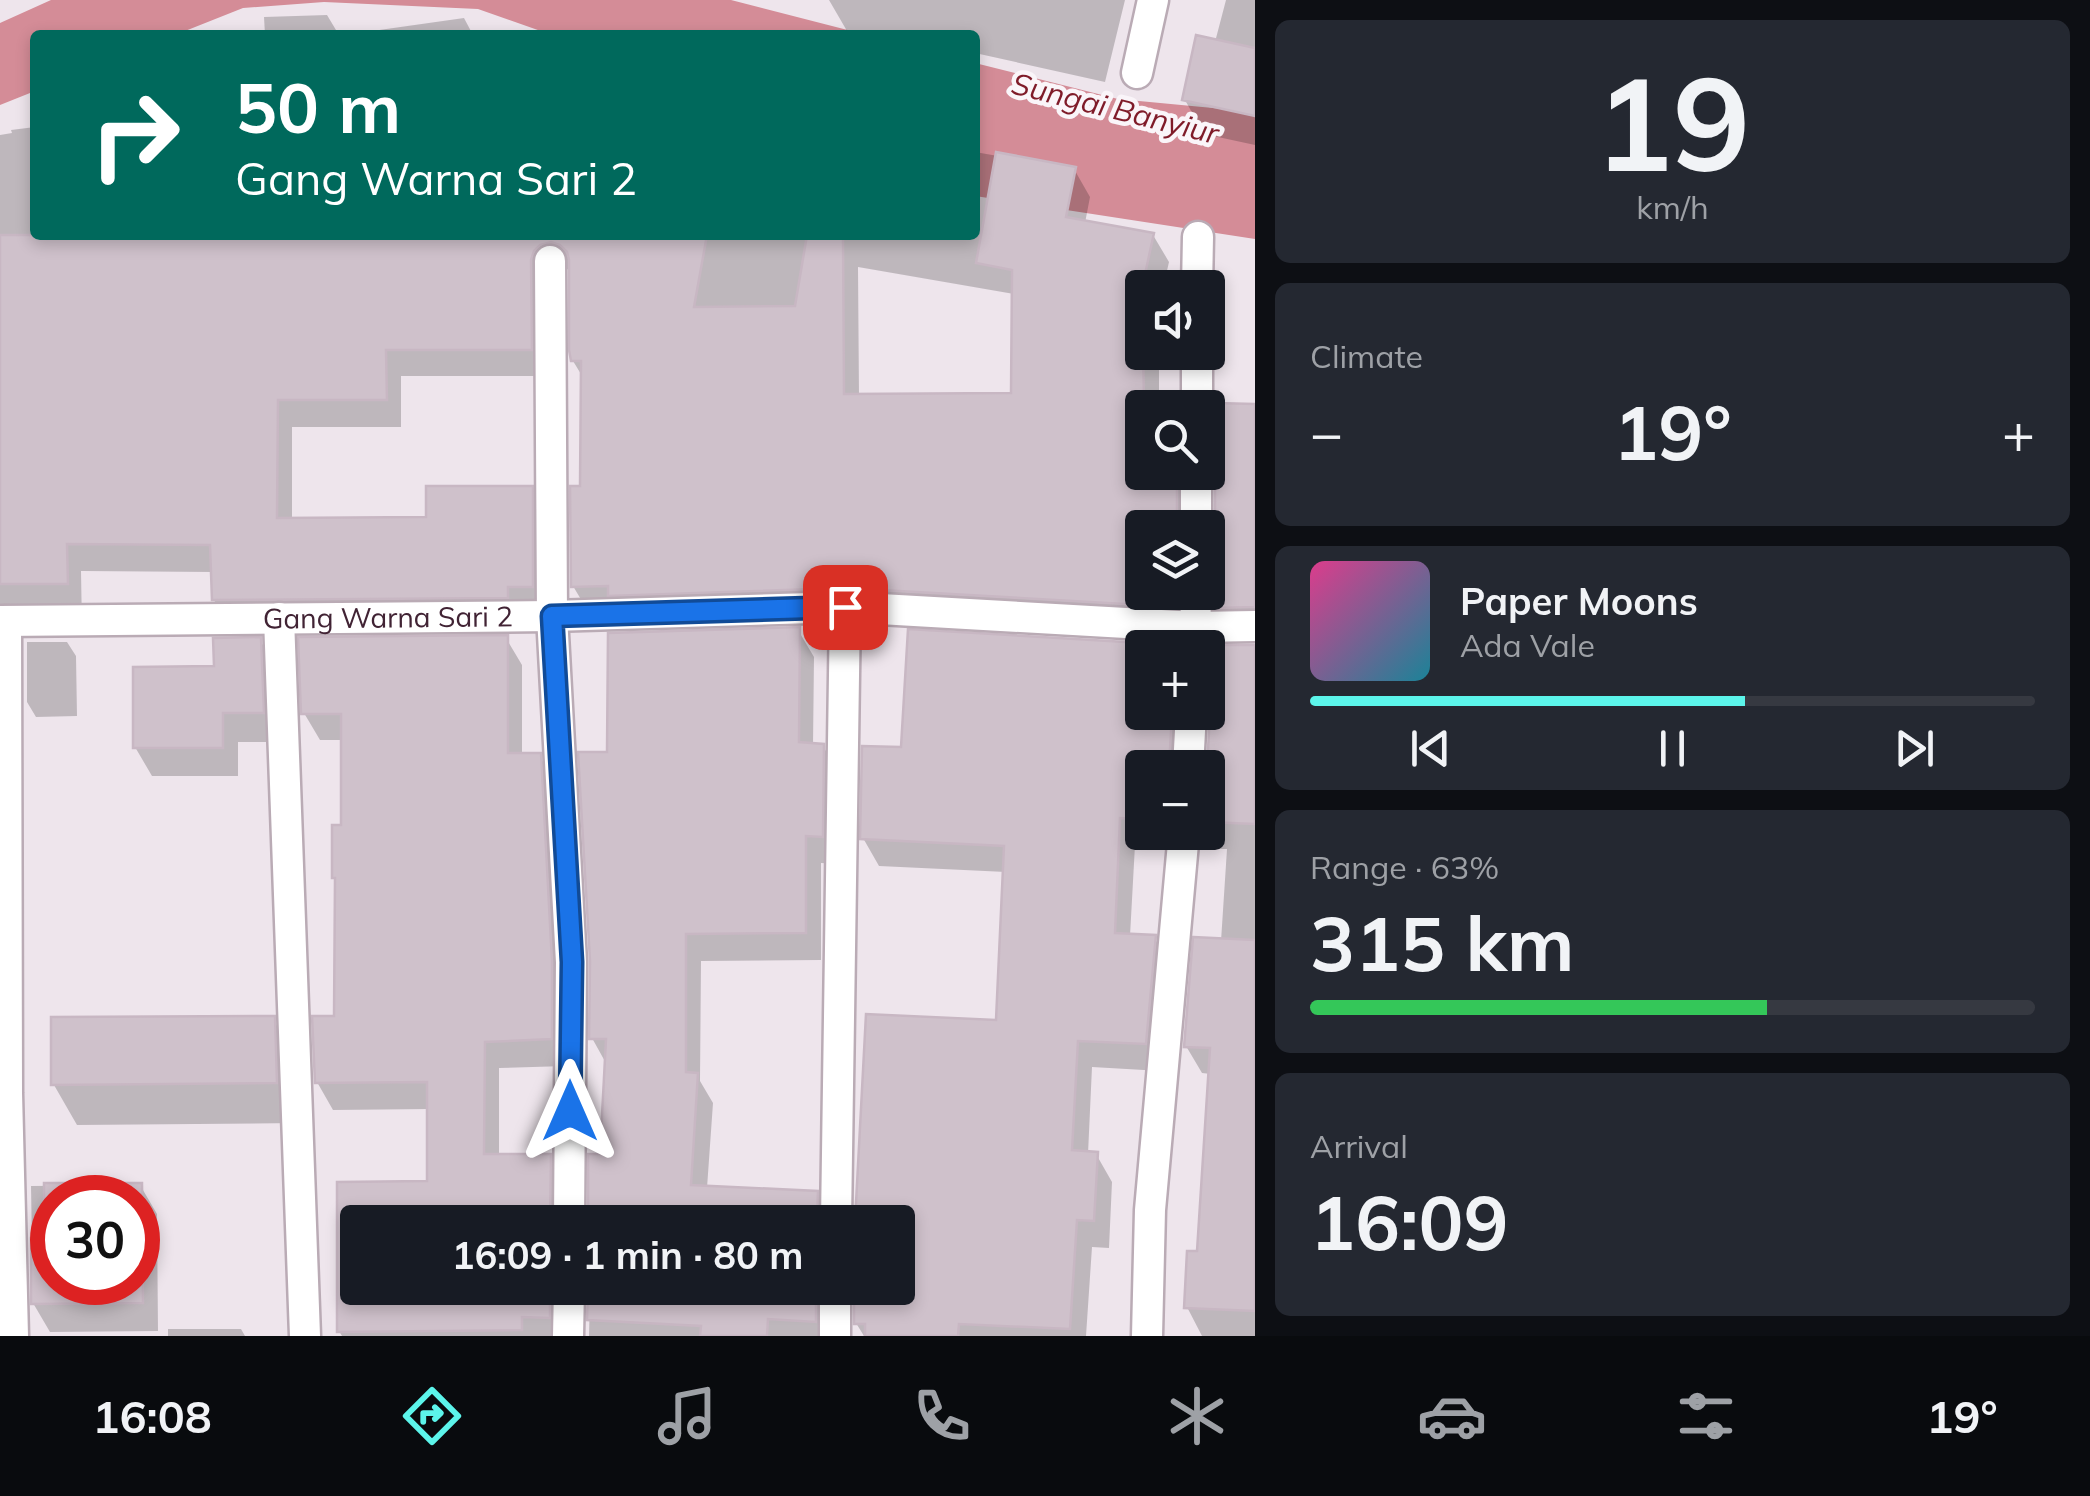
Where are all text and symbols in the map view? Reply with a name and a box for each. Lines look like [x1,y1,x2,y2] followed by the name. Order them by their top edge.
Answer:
[1594,40,1751,204] text: 19
[235,63,401,151] text: 50 m
[1008,64,1224,152] water label: Sungai Banyiur
[70,70,200,200] icon: right
[235,150,637,206] text: Gang Warna Sari 2
[1636,187,1709,227] text: km/h
[1125,270,1225,850] map controls
[1125,270,1225,370] button: sound
[1310,336,1423,376] text: Climate
[1613,385,1732,479] text: 19°
[1125,390,1225,490] button: search
[1310,398,1343,467] text: −
[2002,398,2035,467] text: +
[1125,510,1225,610] button: layers
[803,565,888,650] pin
[1460,577,1698,625] text: Paper Moons
[818,580,873,635] icon: arrive
[263,598,513,636] street label: Gang Warna Sari 2
[1460,625,1595,665] text: Ada Vale
[1125,630,1225,730] button: +
[1403,721,1458,776] icon: previous
[1645,721,1700,776] icon: pause
[1887,721,1942,776] icon: next
[1125,750,1225,850] button: −
[1310,847,1499,887] text: Range · 63%
[1310,896,1574,990] text: 315 km
[518,1059,622,1163] position arrow
[1310,1126,1408,1166] text: Arrival
[30,1175,160,1305] speed limit sign: 30
[1310,1175,1509,1269] text: 16:09
[452,1231,803,1279] text: 16:09 · 1 min · 80 m
[397,1381,467,1451] icon: directions
[652,1381,722,1451] icon: music
[907,1381,977,1451] icon: phone
[1162,1381,1232,1451] icon: climate
[1417,1381,1487,1451] icon: car
[1671,1381,1741,1451] icon: filters
[92,1388,212,1444] text: 16:08
[1926,1388,1998,1444] text: 19°

